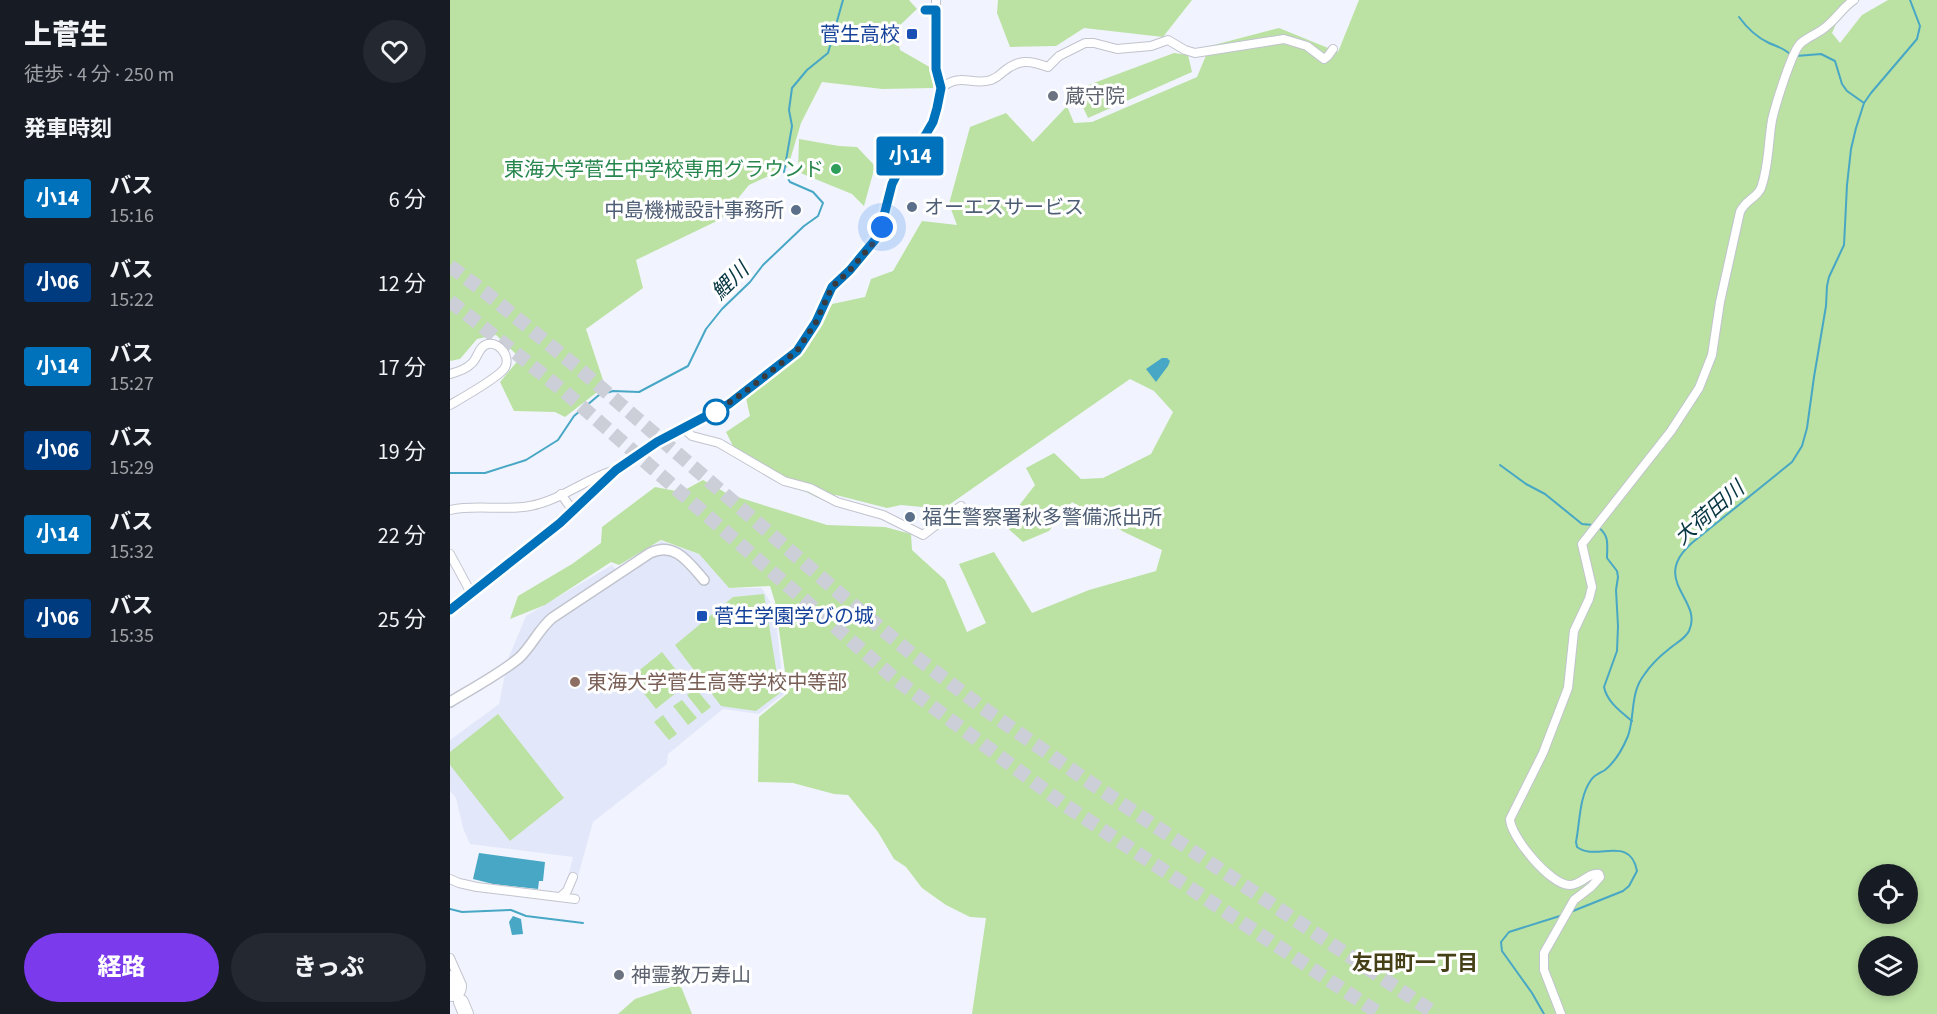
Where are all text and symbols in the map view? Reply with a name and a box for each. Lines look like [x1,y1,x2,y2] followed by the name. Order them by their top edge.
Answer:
[24,15,108,55] text: 上菅生
[363,20,426,83] button: heart
[820,21,900,49] place label: 菅生高校
[905,27,919,41] marker: 菅生高校
[24,61,174,89] text: 徒歩 · 4 分 · 250 m
[1065,83,1125,111] place label: 蔵守院
[1046,89,1060,103] marker: 蔵守院
[24,113,112,145] text: 発車時刻
[876,136,944,176] line badge: 小14
[888,141,932,171] text: 小14
[504,156,824,184] place label: 東海大学菅生中学校専用グラウンド
[829,162,843,176] marker: 東海大学菅生中学校専用グラウンド
[109,170,153,202] text: バス
[36,183,79,213] text: 小14
[389,184,426,216] text: 6 分
[924,194,1084,222] place label: オーエスサービス
[604,197,784,225] place label: 中島機械設計事務所
[905,200,919,214] marker: オーエスサービス
[109,202,154,230] text: 15:16
[789,203,803,217] marker: 中島機械設計事務所
[867,212,897,242] your location
[109,254,153,286] text: バス
[705,254,757,306] water label: 鯉川
[36,267,79,297] text: 小06
[378,268,426,300] text: 12 分
[109,286,154,314] text: 15:22
[109,338,153,370] text: バス
[36,351,79,381] text: 小14
[378,352,426,384] text: 17 分
[109,370,154,398] text: 15:27
[703,399,729,425] unlabelled marker
[109,422,153,454] text: バス
[36,435,79,465] text: 小06
[378,436,426,468] text: 19 分
[109,454,154,482] text: 15:29
[1667,473,1752,552] water label: 大荷田川
[922,504,1162,532] place label: 福生警察署秋多警備派出所
[109,506,153,538] text: バス
[903,510,917,524] marker: 福生警察署秋多警備派出所
[36,519,79,549] text: 小14
[378,520,426,552] text: 22 分
[109,538,154,566] text: 15:32
[109,590,153,622] text: バス
[36,603,79,633] text: 小06
[714,603,874,631] place label: 菅生学園学びの城
[378,604,426,636] text: 25 分
[695,609,709,623] marker: 菅生学園学びの城
[109,622,154,650] text: 15:35
[587,669,847,697] place label: 東海大学菅生高等学校中等部
[568,675,582,689] marker: 東海大学菅生高等学校中等部
[1858,864,1918,996] map controls
[1858,864,1918,924] button: locate
[24,933,219,1002] button: 経路
[231,933,426,1002] button: きっぷ
[1858,936,1918,996] button: layers
[1352,948,1478,978] district label: 友田町一丁目
[631,962,751,990] place label: 神霊教万寿山
[612,968,626,982] marker: 神霊教万寿山

